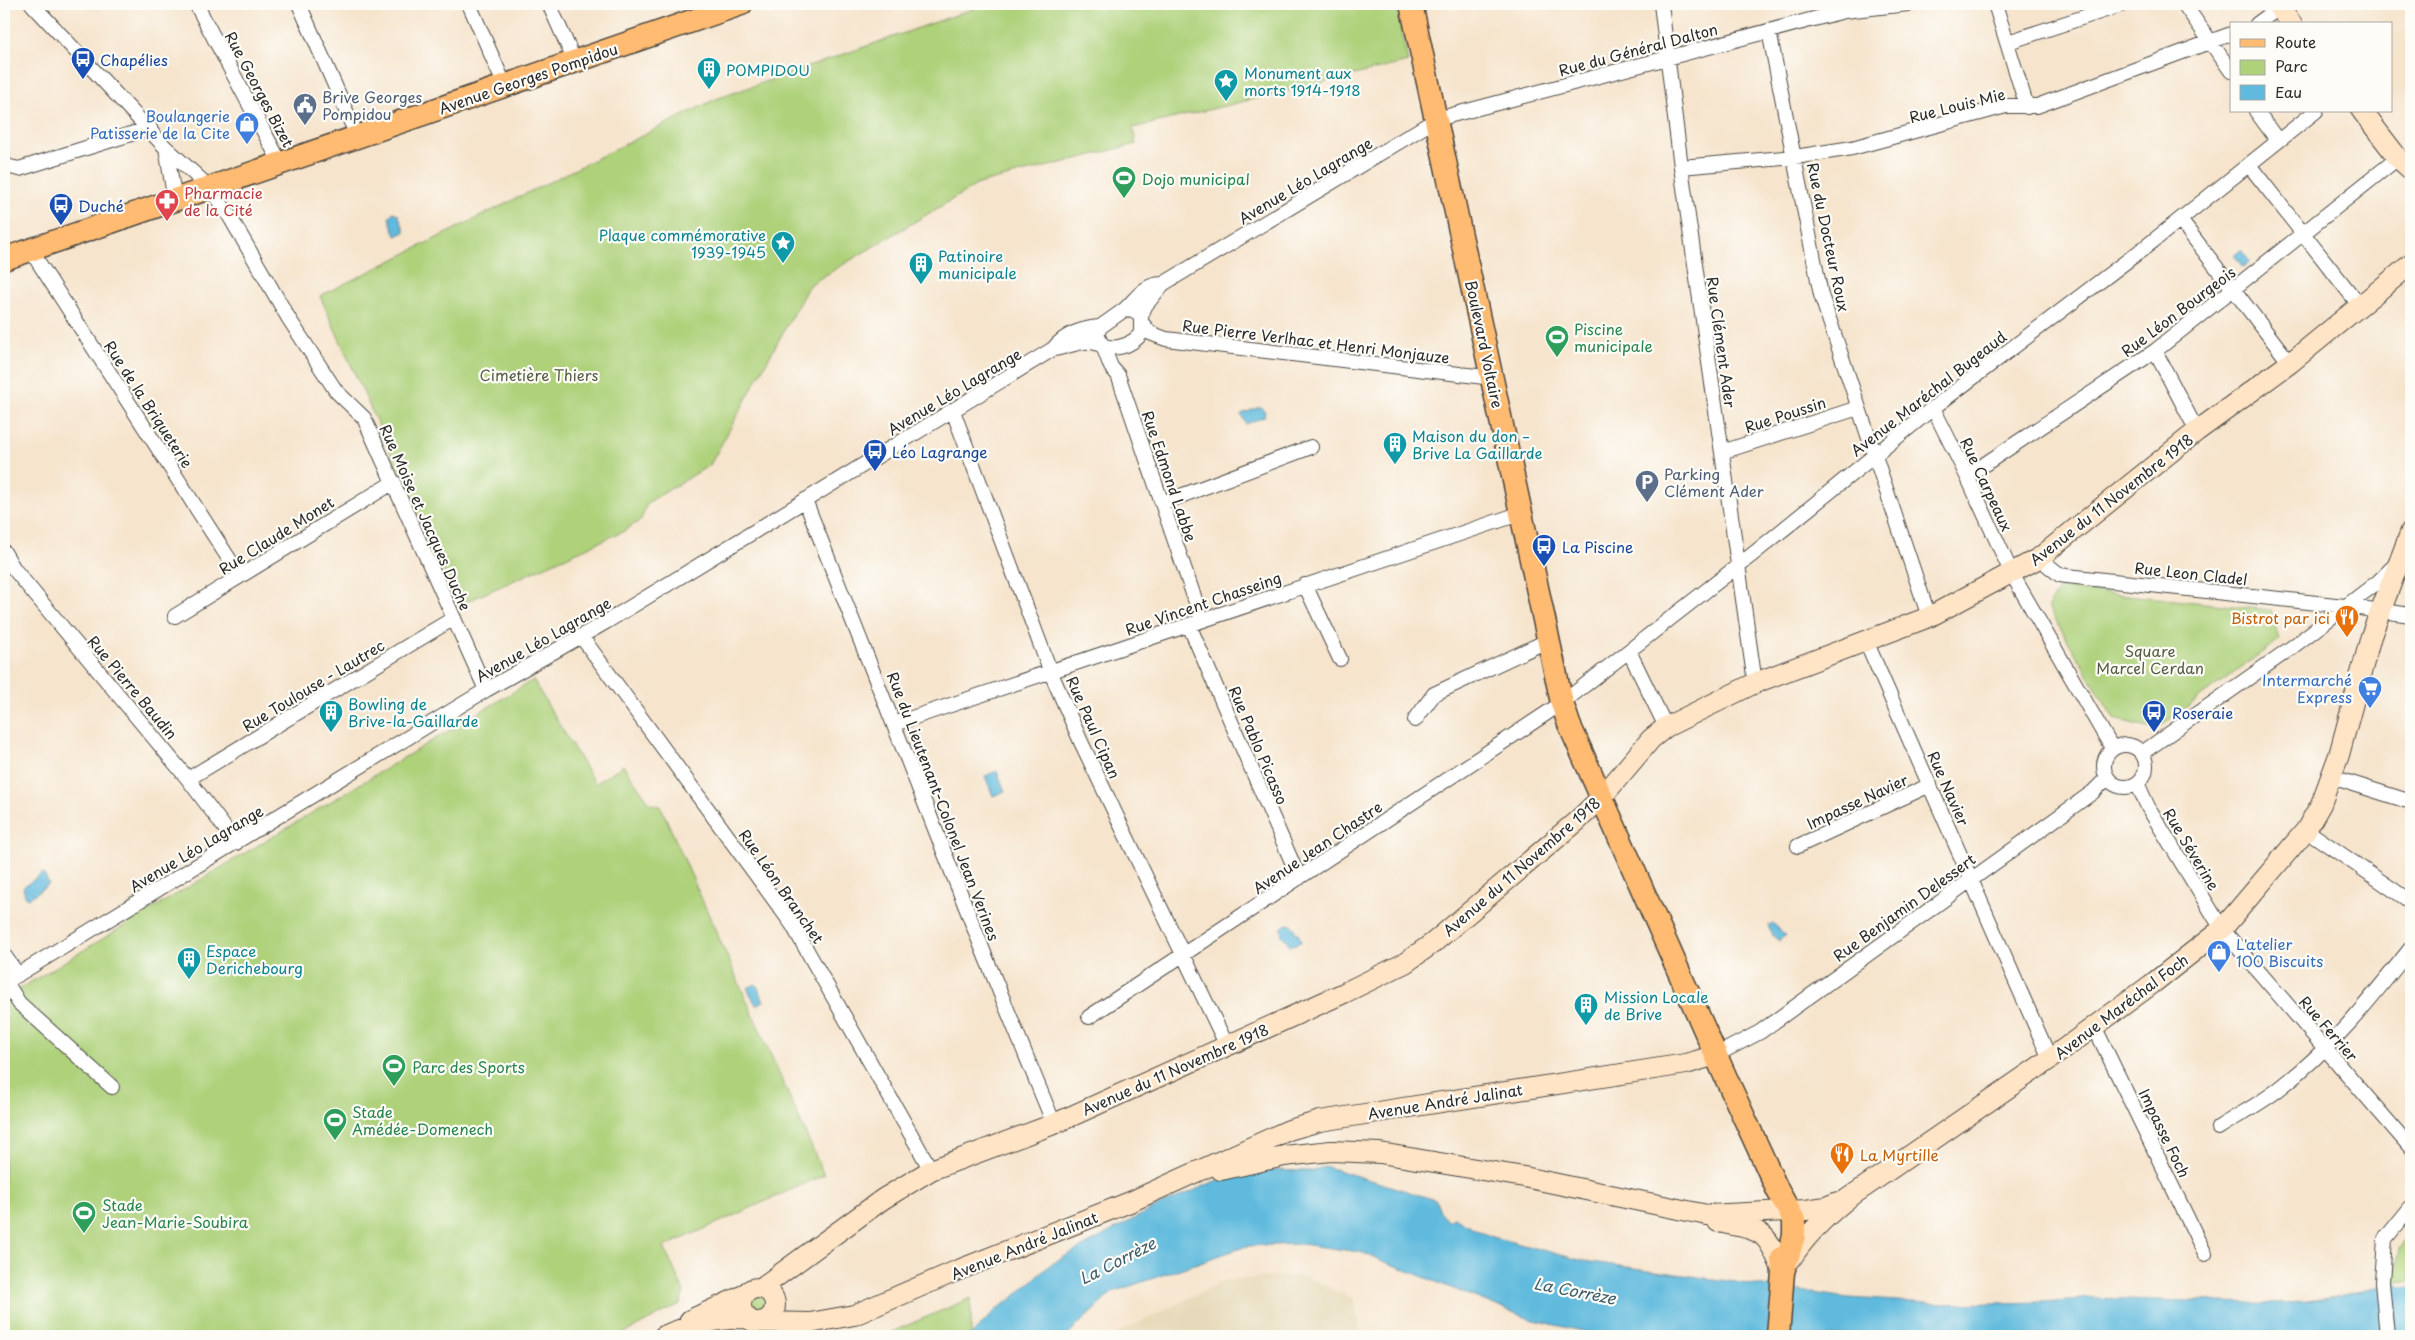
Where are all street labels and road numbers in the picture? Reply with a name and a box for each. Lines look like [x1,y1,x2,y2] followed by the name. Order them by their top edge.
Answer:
[1556,17,1720,81] street label: Rue du Général Dalton
[220,27,300,151] street label: Rue Georges Bizet
[435,37,621,119] street label: Avenue Georges Pompidou
[1907,82,2008,128] street label: Rue Louis Mie
[1234,131,1376,229] street label: Avenue Léo Lagrange
[1802,160,1856,314] street label: Rue du Docteur Roux
[2116,260,2240,362] street label: Rue Léon Bourgeois
[1701,275,1743,409] street label: Rue Clément Ader
[1460,278,1510,410] street label: Boulevard Voltaire
[1181,313,1451,369] street label: Rue Pierre Verlhac et Henri Monjauze
[1845,325,2011,461] street label: Avenue Maréchal Bugeaud
[99,336,199,472] street label: Rue de la Briqueterie
[883,342,1025,440] street label: Avenue Léo Lagrange
[1741,390,1829,438] street label: Rue Poussin
[1137,407,1203,545] street label: Rue Edmond Labbe
[375,420,477,614] street label: Rue Moise et Jacques Duche
[2024,428,2198,570] street label: Avenue du 11 Novembre 1918
[1955,433,2019,535] street label: Rue Carpeaux
[214,490,338,580] street label: Rue Claude Monet
[2133,556,2249,590] street label: Rue Leon Cladel
[1122,566,1284,640] street label: Rue Vincent Chasseing
[471,591,615,687] street label: Avenue Léo Lagrange
[83,630,183,744] street label: Rue Pierre Baudin
[237,633,389,737] street label: Rue Toulouse - Lautrec
[882,668,1006,944] street label: Rue du Lieutenant-Colonel Jean Verines
[1061,672,1127,782] street label: Rue Paul Cipan
[1224,682,1294,808] street label: Rue Pablo Picasso
[1922,747,1976,829] street label: Rue Navier
[1803,767,1912,835] street label: Impasse Navier
[1437,791,1605,941] street label: Avenue du 11 Novembre 1918
[1248,795,1386,899] street label: Avenue Jean Chastre
[125,799,267,897] street label: Avenue Léo Lagrange
[2158,803,2226,895] street label: Rue Séverine
[734,824,830,948] street label: Rue Léon Branchet
[1828,847,1980,967] street label: Rue Benjamin Delessert
[2049,948,2193,1064] street label: Avenue Maréchal Foch
[2294,990,2364,1066] street label: Rue Ferrier
[1078,1017,1272,1121] street label: Avenue du 11 Novembre 1918
[1366,1077,1524,1125] street label: Avenue André Jalinat
[2134,1085,2196,1181] street label: Impasse Foch
[947,1205,1101,1285] street label: Avenue André Jalinat

